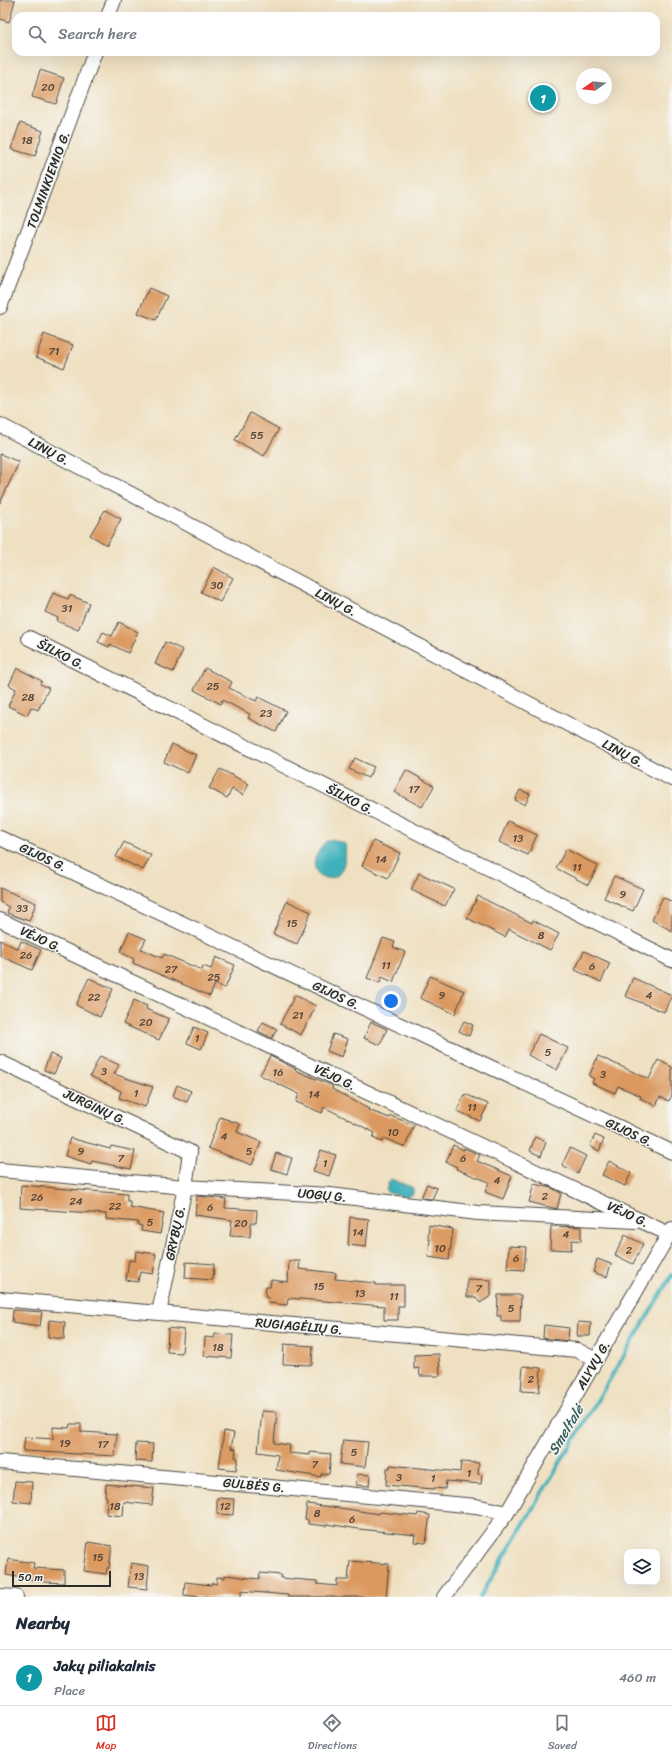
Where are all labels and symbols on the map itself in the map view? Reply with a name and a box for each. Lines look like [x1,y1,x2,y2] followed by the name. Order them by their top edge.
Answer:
[576,68,612,104] north arrow
[41,78,55,97] house number: 20
[530,83,556,113] pin: 1
[20,128,76,232] street label: TOLMINKIEMIO G.
[21,131,33,150] house number: 18
[49,342,60,361] house number: 71
[250,426,264,445] house number: 55
[24,430,74,472] street label: LINŲ G.
[211,576,224,595] house number: 30
[311,581,361,623] street label: LINŲ G.
[62,599,73,618] house number: 31
[33,632,89,676] street label: ŠILKO G.
[206,677,220,696] house number: 25
[22,688,35,707] house number: 28
[260,704,272,723] house number: 23
[598,732,648,774] street label: LINŲ G.
[322,777,378,821] street label: ŠILKO G.
[409,780,420,799] house number: 17
[513,829,523,848] house number: 13
[15,836,71,878] street label: GIJOS G.
[375,850,387,869] house number: 14
[572,858,582,877] house number: 11
[620,885,627,904] house number: 9
[16,899,28,918] house number: 33
[286,914,298,933] house number: 15
[16,919,66,959] street label: VĖJO G.
[538,926,545,945] house number: 8
[20,946,32,965] house number: 26
[381,956,391,975] house number: 11
[589,957,595,976] house number: 6
[165,960,178,979] house number: 27
[207,968,221,987] house number: 25
[308,974,364,1016] street label: GIJOS G.
[439,986,446,1005] house number: 9
[646,986,653,1005] house number: 4
[88,988,101,1007] house number: 22
[381,991,401,1011] your location
[292,1006,304,1025] house number: 21
[139,1013,153,1032] house number: 20
[195,1029,200,1048] house number: 1
[545,1043,552,1062] house number: 5
[310,1057,360,1097] street label: VĖJO G.
[101,1062,107,1081] house number: 3
[273,1063,283,1082] house number: 16
[600,1065,606,1084] house number: 3
[59,1082,131,1132] street label: JURGINŲ G.
[134,1084,139,1103] house number: 1
[308,1085,320,1104] house number: 14
[467,1098,477,1117] house number: 11
[601,1111,657,1153] street label: GIJOS G.
[387,1123,399,1142] house number: 10
[221,1127,228,1146] house number: 4
[78,1142,85,1161] house number: 9
[246,1142,253,1161] house number: 5
[118,1149,125,1168] house number: 7
[460,1149,466,1168] house number: 6
[323,1154,328,1173] house number: 1
[494,1171,501,1190] house number: 4
[297,1181,347,1209] street label: UOGŲ G.
[542,1187,549,1206] house number: 2
[31,1188,43,1207] house number: 26
[69,1192,83,1211] house number: 24
[603,1194,653,1234] street label: VĖJO G.
[109,1197,122,1216] house number: 22
[207,1198,213,1217] house number: 6
[158,1204,192,1262] street label: GRYBŲ G.
[147,1213,154,1232] house number: 5
[234,1214,248,1233] house number: 20
[352,1223,364,1242] house number: 14
[563,1225,570,1244] house number: 4
[434,1239,446,1258] house number: 10
[626,1241,633,1260] house number: 2
[513,1249,519,1268] house number: 6
[313,1277,325,1296] house number: 15
[476,1279,483,1298] house number: 7
[355,1284,365,1303] house number: 13
[389,1287,399,1306] house number: 11
[508,1299,515,1318] house number: 5
[254,1311,344,1341] street label: RUGIAGĖLIŲ G.
[569,1336,616,1395] street label: ALYVŲ G.
[212,1338,224,1357] house number: 18
[528,1370,535,1389] house number: 2
[541,1399,592,1460] water label: Smeltalė
[59,1434,71,1453] house number: 19
[98,1435,109,1454] house number: 17
[351,1443,358,1462] house number: 5
[312,1455,319,1474] house number: 7
[467,1464,472,1483] house number: 1
[396,1468,402,1487] house number: 3
[431,1469,436,1488] house number: 1
[222,1471,286,1499] street label: GULBĖS G.
[109,1497,121,1516] house number: 18
[219,1497,231,1516] house number: 12
[314,1504,321,1523] house number: 8
[349,1510,355,1529] house number: 6
[92,1548,104,1567] house number: 15
[134,1567,144,1586] house number: 13
[12,1569,111,1588] scale bar

